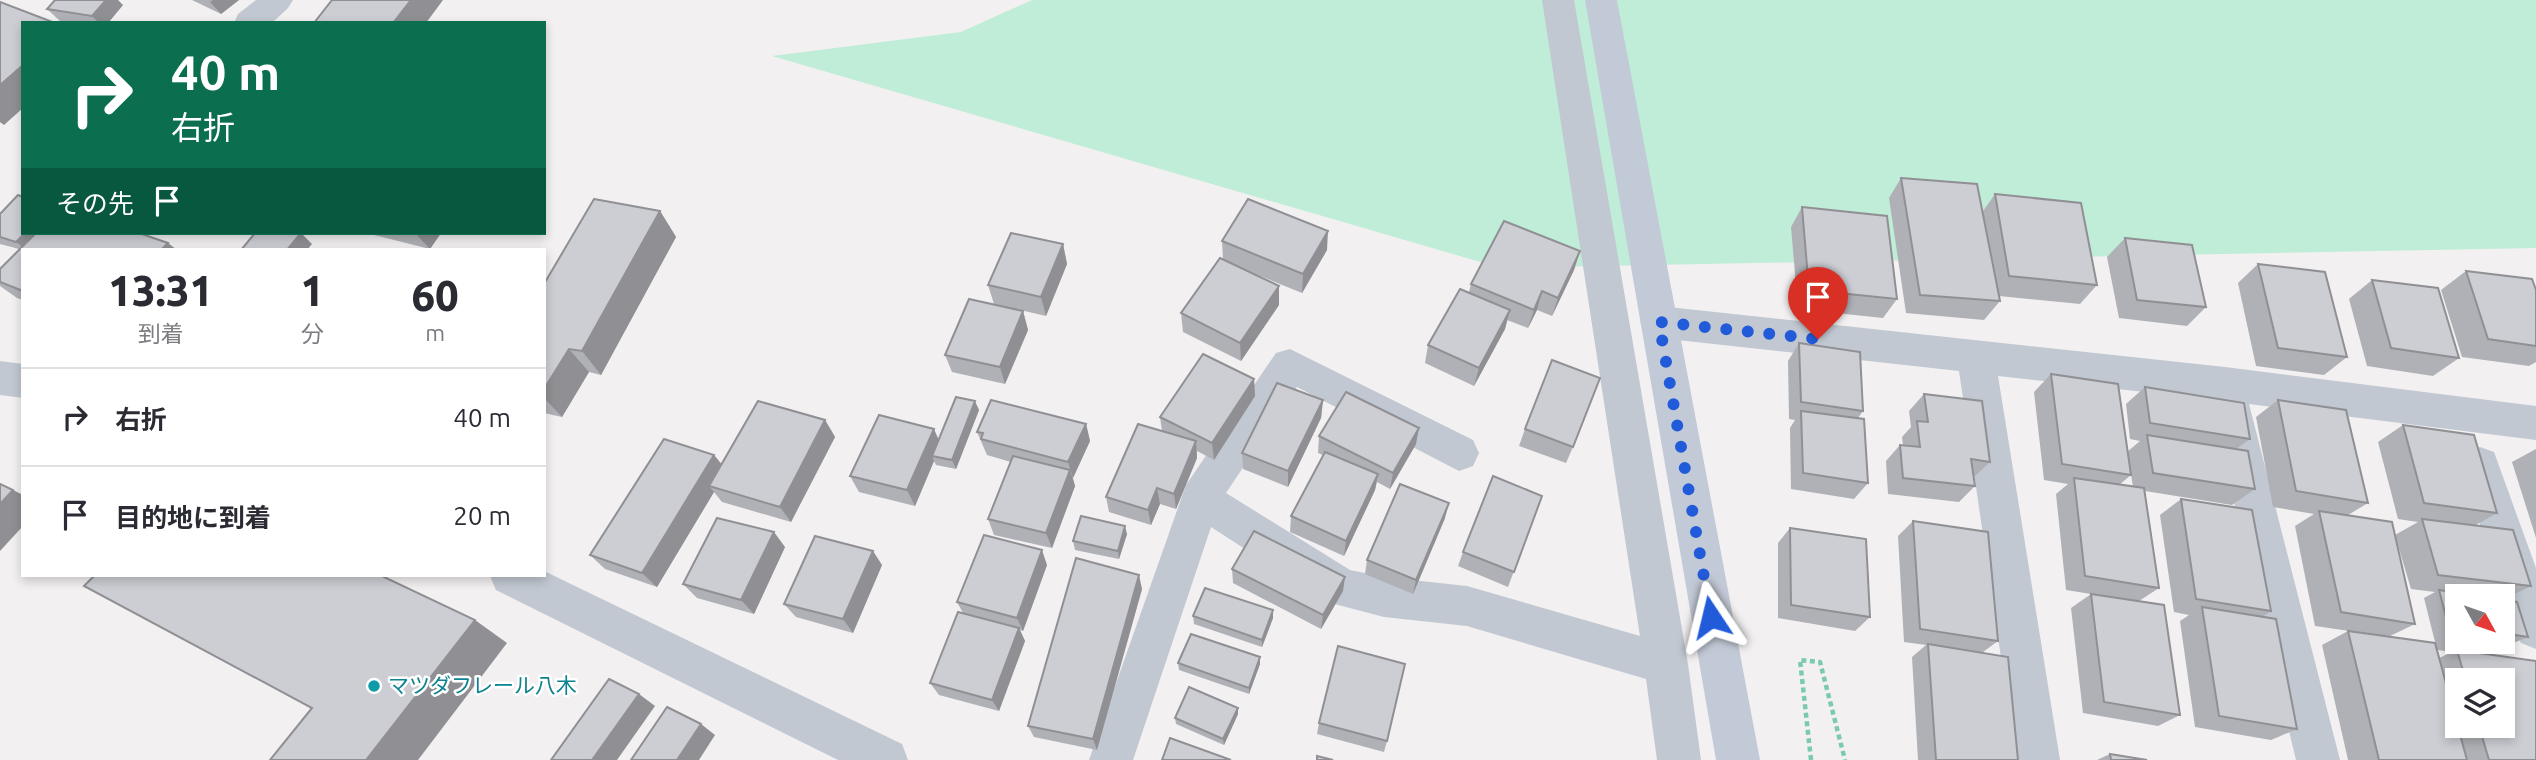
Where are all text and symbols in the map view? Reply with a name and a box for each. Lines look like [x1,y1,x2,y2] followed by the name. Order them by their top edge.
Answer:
[171,44,280,99] text: 40 m
[56,49,147,140] icon: right
[171,109,235,145] text: 右折
[148,182,186,220] icon: arrive
[56,189,134,218] text: その先
[108,267,213,314] text: 13:31
[301,267,324,314] text: 1
[1788,267,1848,339] pin
[411,272,459,319] text: 60
[1799,278,1837,316] icon: arrive
[425,320,445,345] text: m
[138,321,184,346] text: 到着
[301,321,324,346] text: 分
[56,398,94,436] icon: right
[453,403,511,432] text: 40 m
[115,405,167,434] text: 右折
[56,496,94,534] icon: arrive
[453,501,511,530] text: 20 m
[115,503,271,532] text: 目的地に到着
[1674,580,1748,654] position arrow
[2445,584,2515,654] north arrow
[2445,584,2515,738] map controls
[2445,668,2515,738] button: layers
[388,673,577,697] place label: マツダフレール八木
[366,678,382,694] marker: マツダフレール八木

